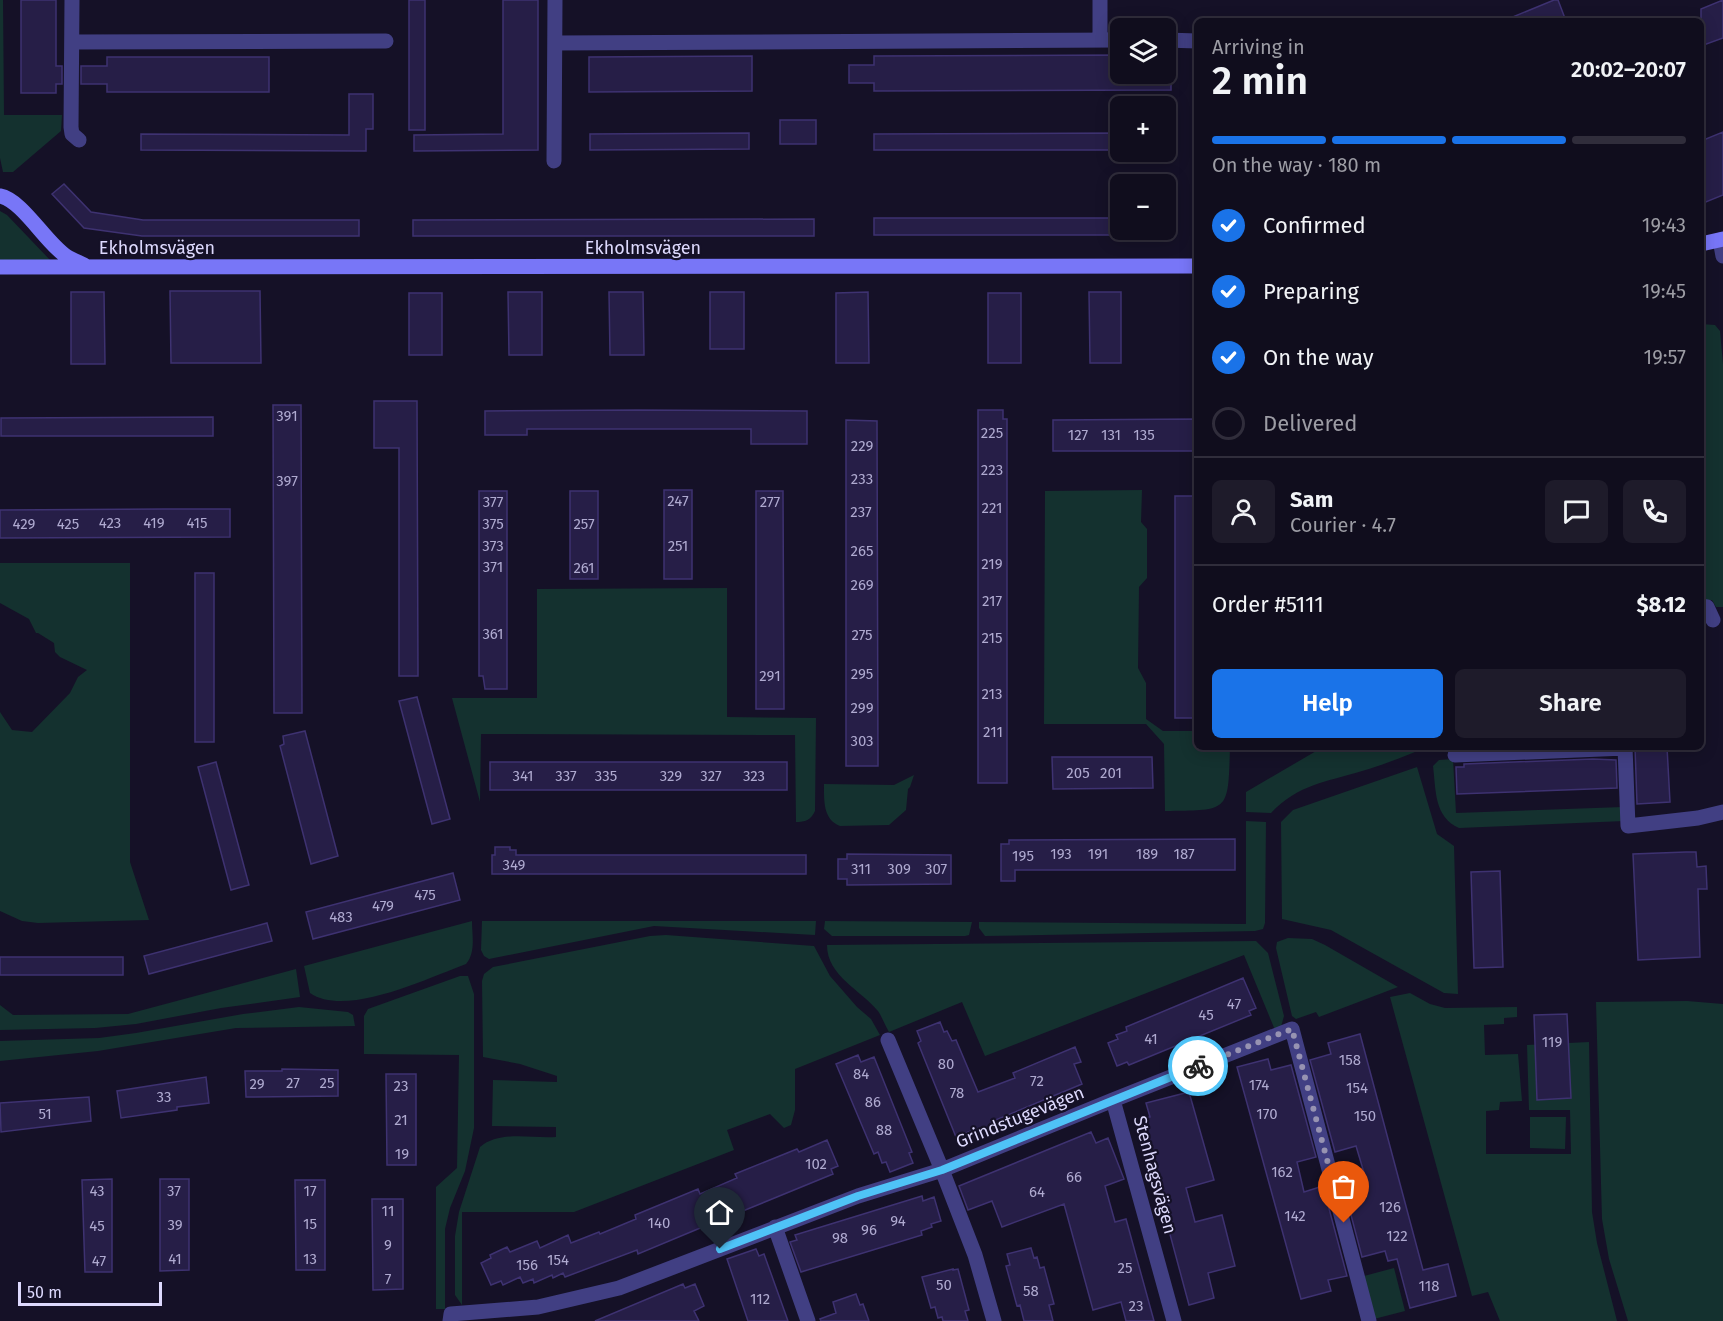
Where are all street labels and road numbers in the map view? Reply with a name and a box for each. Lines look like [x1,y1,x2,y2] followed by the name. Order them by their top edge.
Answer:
[99,237,215,259] street label: Ekholmsvägen
[585,237,701,259] street label: Ekholmsvägen
[953,1081,1087,1153] street label: Grindstugevägen
[1129,1113,1181,1237] street label: Stenhagsvägen

